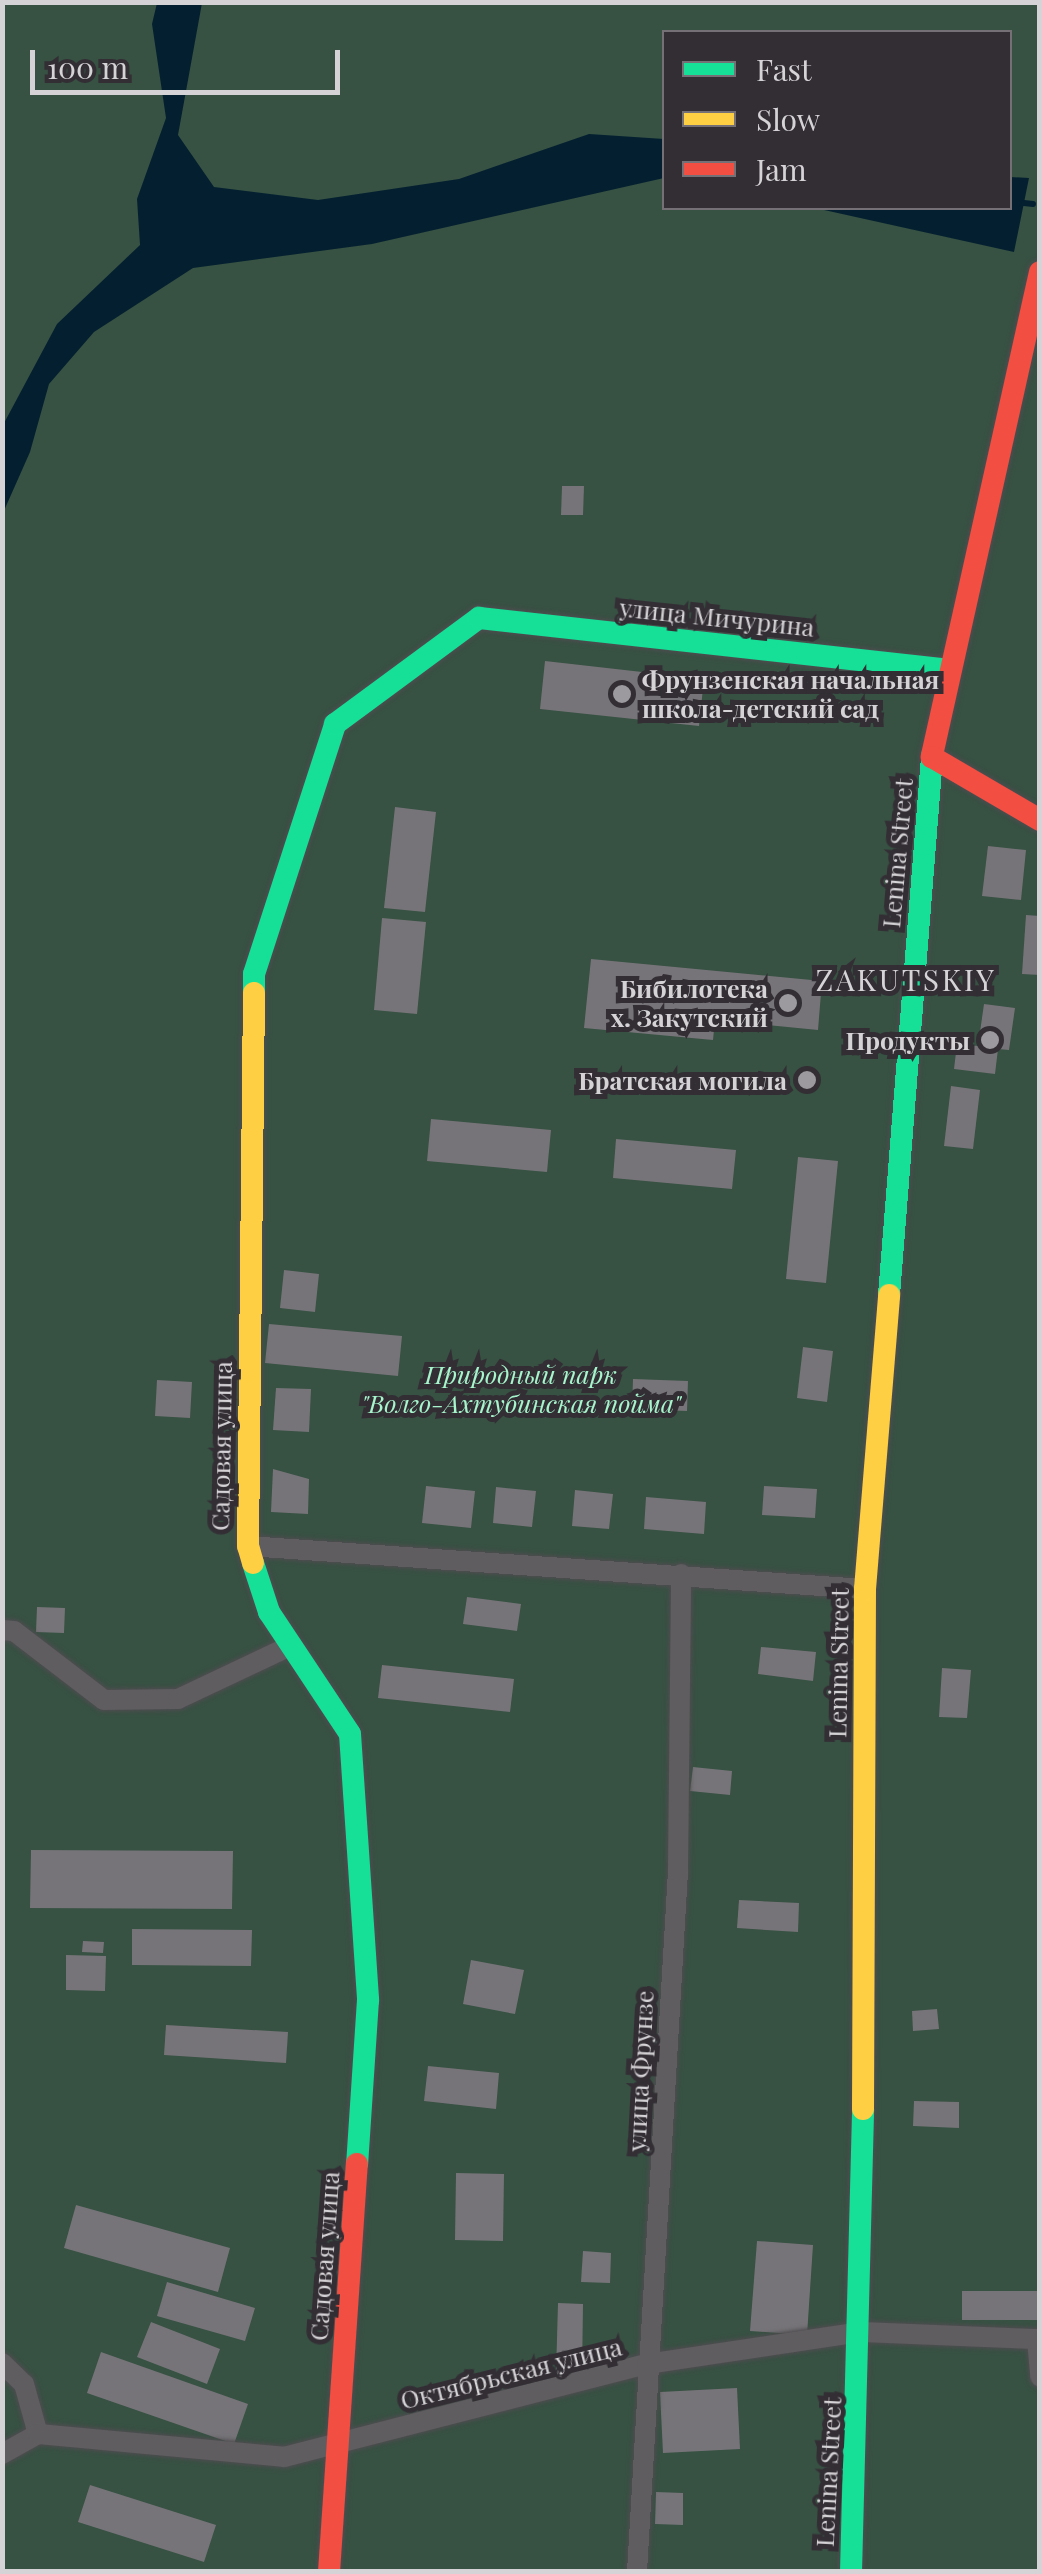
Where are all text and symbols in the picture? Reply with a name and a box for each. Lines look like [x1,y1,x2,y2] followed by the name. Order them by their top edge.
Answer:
[35,30,345,92] scale bar
[662,30,1012,210] legend
[47,47,128,87] text: 100 m
[756,49,812,89] text: Fast
[756,99,820,139] text: Slow
[756,149,807,189] text: Jam
[618,592,816,642] street label: улица Мичурина
[642,665,939,724] place label: Фрунзенская начальная школа-детский сад
[611,683,633,705] marker: Фрунзенская начальная школа-детский сад
[876,777,918,929] street label: Lenina Street
[815,961,997,997] district label: ZAKUTSKIY
[611,974,768,1033] place label: Бибилотека х. Закутский
[777,992,799,1014] marker: Бибилотека х. Закутский
[845,1025,970,1055] place label: Продукты
[979,1029,1001,1051] marker: Продукты
[578,1065,787,1095] place label: Братская могила
[796,1069,818,1091] marker: Братская могила
[361,1360,681,1419] park label: Природный парк "Волго-Ахтубинская пойма"
[205,1361,237,1531] street label: Садовая улица
[822,1588,854,1738] street label: Lenina Street
[621,1990,659,2152] street label: улица Фрунзе
[303,2170,345,2342] street label: Садовая улица
[397,2331,625,2415] street label: Октябрьская улица
[809,2396,847,2548] street label: Lenina Street

